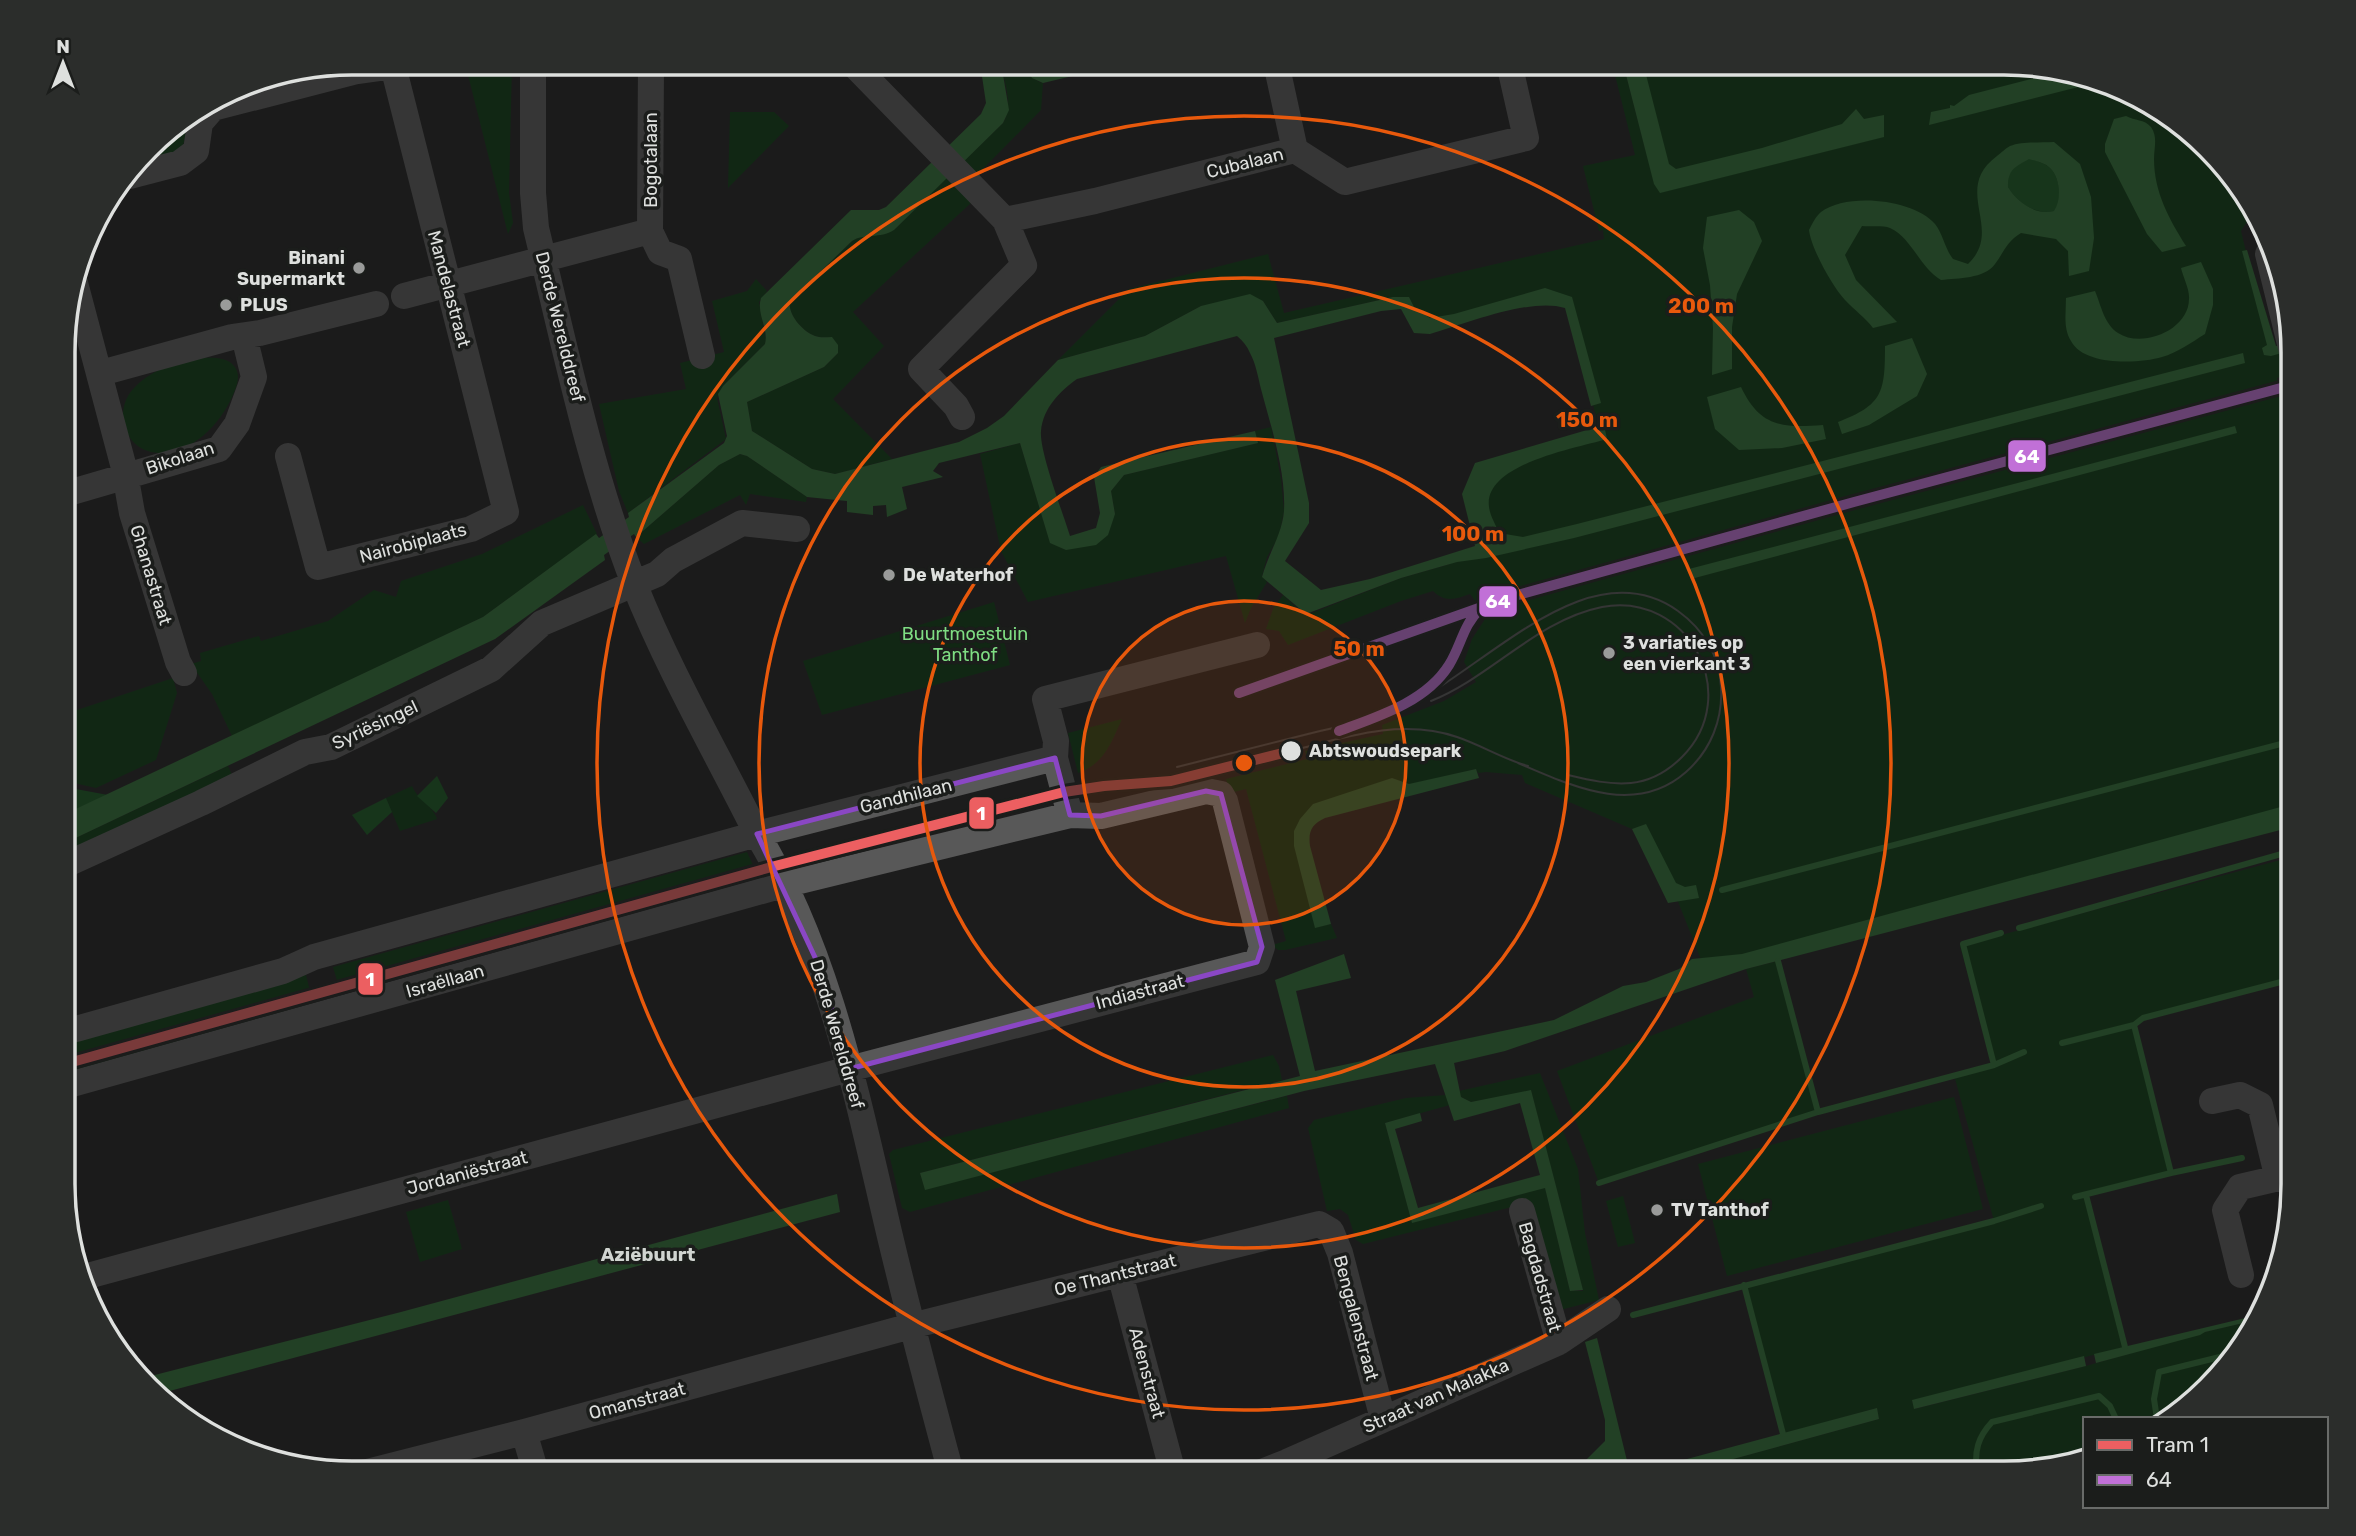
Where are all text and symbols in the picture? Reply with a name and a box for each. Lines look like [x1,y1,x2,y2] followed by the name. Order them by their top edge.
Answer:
[28,28,98,98] north arrow
[56,35,70,58] text: N
[640,112,662,208] street label: Bogotalaan
[1204,143,1286,183] street label: Cubalaan
[423,228,475,350] street label: Mandelastraat
[237,247,345,290] place label: Binani Supermarkt
[531,249,589,405] street label: Derde Werelddreef
[351,260,367,276] marker: Binani Supermarkt
[1668,293,1734,318] text: 200 m
[240,294,288,316] place label: PLUS
[218,297,234,313] marker: PLUS
[1556,407,1618,432] text: 150 m
[143,437,217,479] street label: Bikolaan
[2007,439,2047,473] line badge: 64
[2014,445,2040,468] text: 64
[357,518,469,568] street label: Nairobiplaats
[1442,521,1504,546] text: 100 m
[125,522,177,628] street label: Ghanastraat
[903,564,1013,586] place label: De Waterhof
[881,567,897,583] marker: De Waterhof
[1478,585,1518,618] line badge: 64
[1485,590,1511,613] text: 64
[902,623,1028,666] park label: Buurtmoestuin Tanthof
[1623,632,1751,675] place label: 3 variaties op een vierkant 3
[1333,636,1385,661] text: 50 m
[1601,645,1617,661] marker: 3 variaties op een vierkant 3
[329,696,421,754] street label: Syriësingel
[1279,739,1303,763] marker: Abtswoudsepark
[1309,740,1462,762] place label: Abtswoudsepark
[1232,751,1256,775] centre of rings
[858,774,954,818] street label: Gandhilaan
[968,796,995,830] line badge: 1
[976,802,986,825] text: 1
[805,957,869,1111] street label: Derde Werelddreef
[403,959,487,1003] street label: Israëllaan
[357,962,384,996] line badge: 1
[365,968,375,991] text: 1
[1093,970,1187,1014] street label: Indiastraat
[404,1146,530,1200] street label: Jordaniëstraat
[1671,1199,1769,1221] place label: TV Tanthof
[1649,1202,1665,1218] marker: TV Tanthof
[1514,1219,1566,1335] street label: Bagdadstraat
[601,1243,695,1266] district label: Aziëbuurt
[1052,1249,1178,1301] street label: Oe Thantstraat
[1329,1253,1383,1383] street label: Bengalenstraat
[1124,1325,1170,1421] street label: Adenstraat
[1360,1354,1512,1438] street label: Straat van Malakka
[586,1378,688,1424] street label: Omanstraat
[2083,1417,2328,1508] legend
[2146,1432,2209,1457] text: Tram 1
[2146,1467,2172,1492] text: 64

